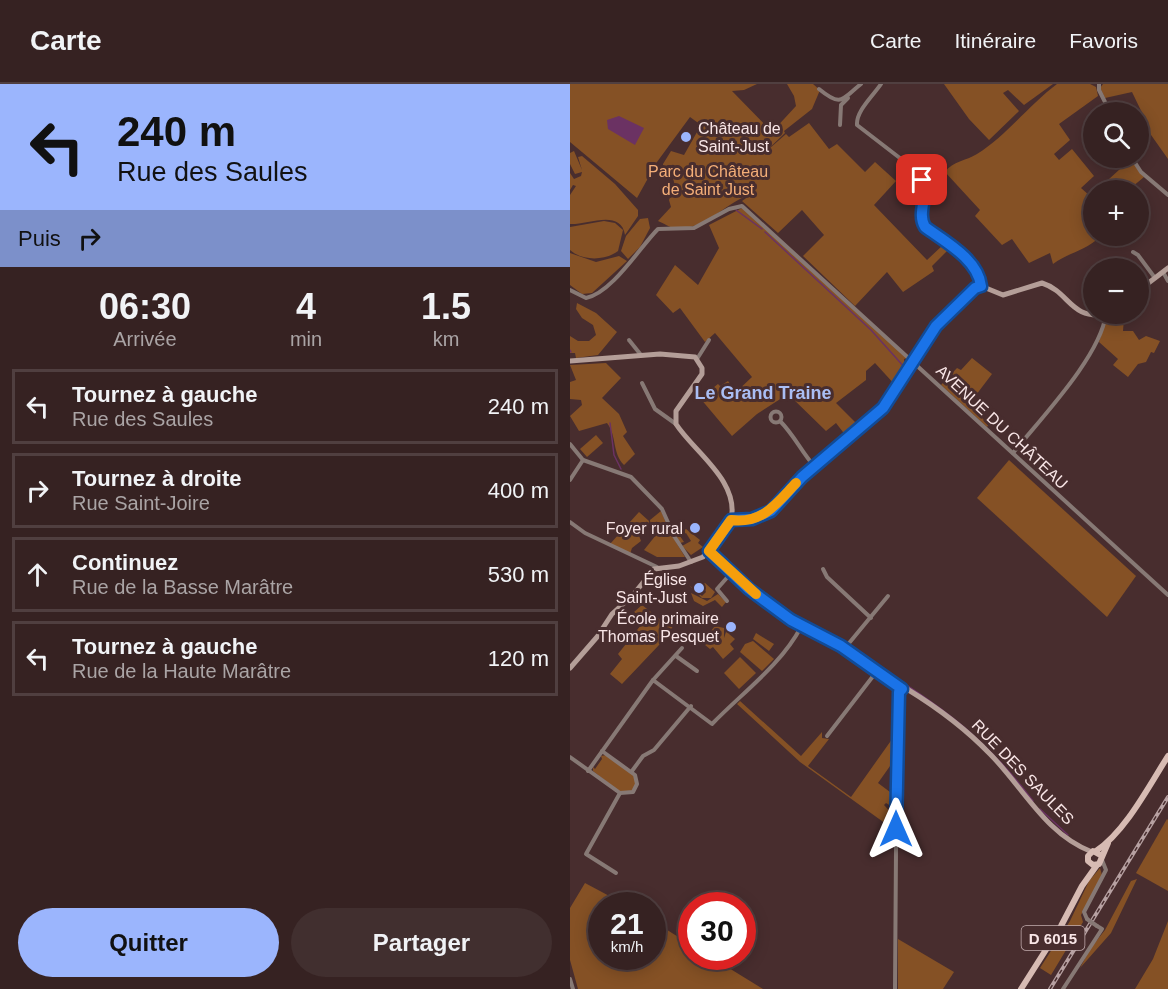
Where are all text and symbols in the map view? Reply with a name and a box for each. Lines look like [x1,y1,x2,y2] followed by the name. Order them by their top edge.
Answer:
[30,25,102,56] text: Carte
[870,29,921,52] text: Carte
[954,29,1036,52] text: Itinéraire
[1069,29,1138,52] text: Favoris
[1083,102,1149,324] map controls
[1083,102,1149,168] button: search
[18,108,96,186] icon: left
[117,108,236,155] text: 240 m
[698,120,781,155] place label: Château de Saint-Just
[679,130,693,144] marker: Château de Saint-Just
[896,154,947,205] pin
[117,157,308,187] text: Rue des Saules
[648,163,768,198] park label: Parc du Château de Saint Just
[905,163,938,196] icon: arrive
[1083,180,1149,246] button: +
[73,222,106,255] icon: right
[18,226,61,251] text: Puis
[1083,258,1149,324] button: −
[99,286,191,327] text: 06:30
[296,286,316,327] text: 4
[421,286,471,327] text: 1.5
[113,328,177,350] text: Arrivée
[290,328,322,350] text: min
[433,328,459,350] text: km
[933,361,1072,492] street label: AVENUE DU CHÂTEAU
[72,382,257,407] text: Tournez à gauche
[694,383,832,403] district label: Le Grand Traine
[21,390,54,423] icon: left
[488,394,549,419] text: 240 m
[72,408,213,430] text: Rue des Saules
[72,466,242,491] text: Tournez à droite
[21,474,54,507] icon: right
[488,478,549,503] text: 400 m
[72,492,210,514] text: Rue Saint-Joire
[606,520,683,537] place label: Foyer rural
[688,521,702,535] marker: Foyer rural
[72,550,178,575] text: Continuez
[21,558,54,591] icon: ahead
[488,562,549,587] text: 530 m
[616,570,688,606] place label: Église Saint-Just
[72,576,293,598] text: Rue de la Basse Marâtre
[692,581,706,595] marker: Église Saint-Just
[598,609,720,645] place label: École primaire Thomas Pesquet
[724,620,738,634] marker: École primaire Thomas Pesquet
[72,634,257,659] text: Tournez à gauche
[21,642,54,675] icon: left
[488,646,549,671] text: 120 m
[72,660,291,682] text: Rue de la Haute Marâtre
[969,716,1077,828] street label: RUE DES SAULES
[864,797,928,861] position arrow
[678,892,756,970] speed limit sign: 30
[610,907,644,940] text: 21
[18,908,279,977] button: Quitter
[291,908,552,977] button: Partager
[1022,926,1084,950] road number: D 6015
[611,938,643,955] text: km/h

